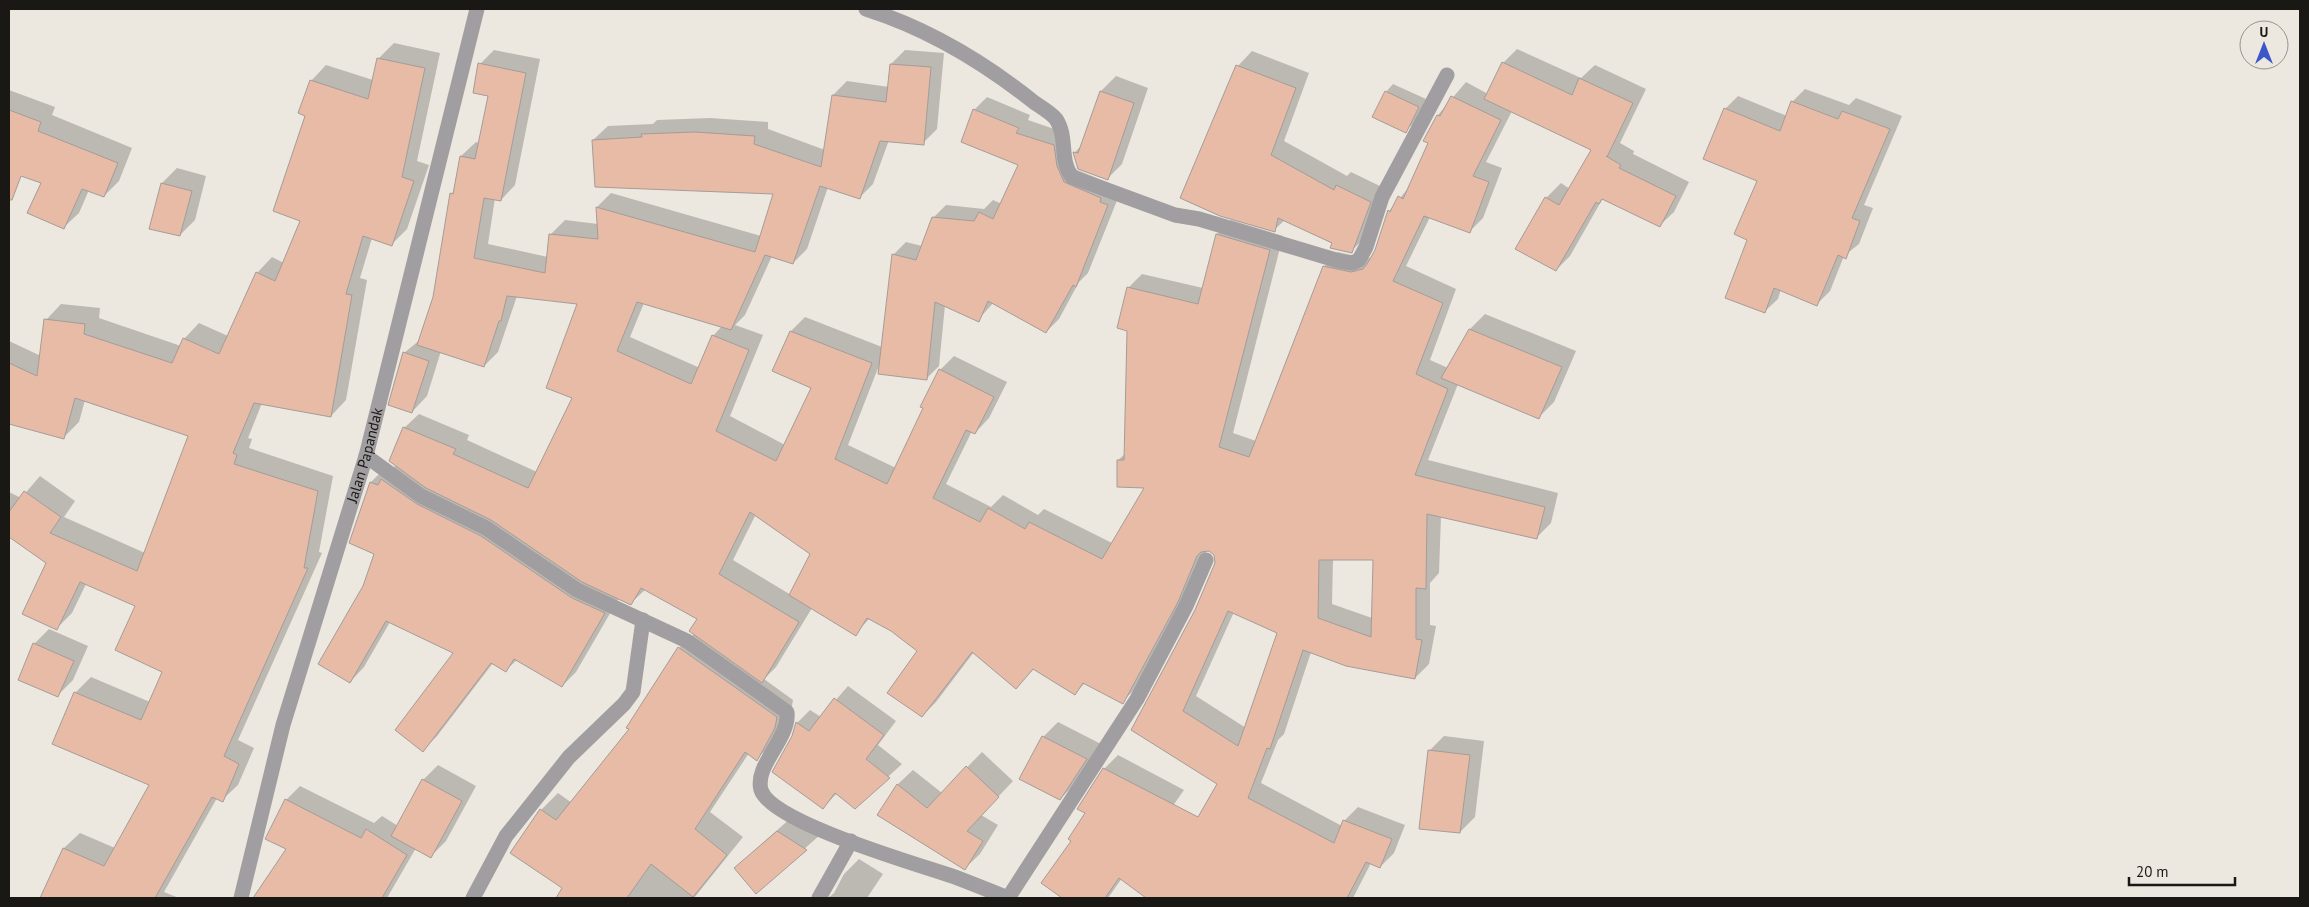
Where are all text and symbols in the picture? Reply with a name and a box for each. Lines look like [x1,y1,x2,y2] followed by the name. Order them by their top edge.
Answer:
[2239,20,2289,70] north arrow
[2260,23,2268,41] text: U
[342,405,387,506] street label: Jalan Papandak
[2129,854,2235,886] scale bar
[2136,862,2169,881] text: 20 m

